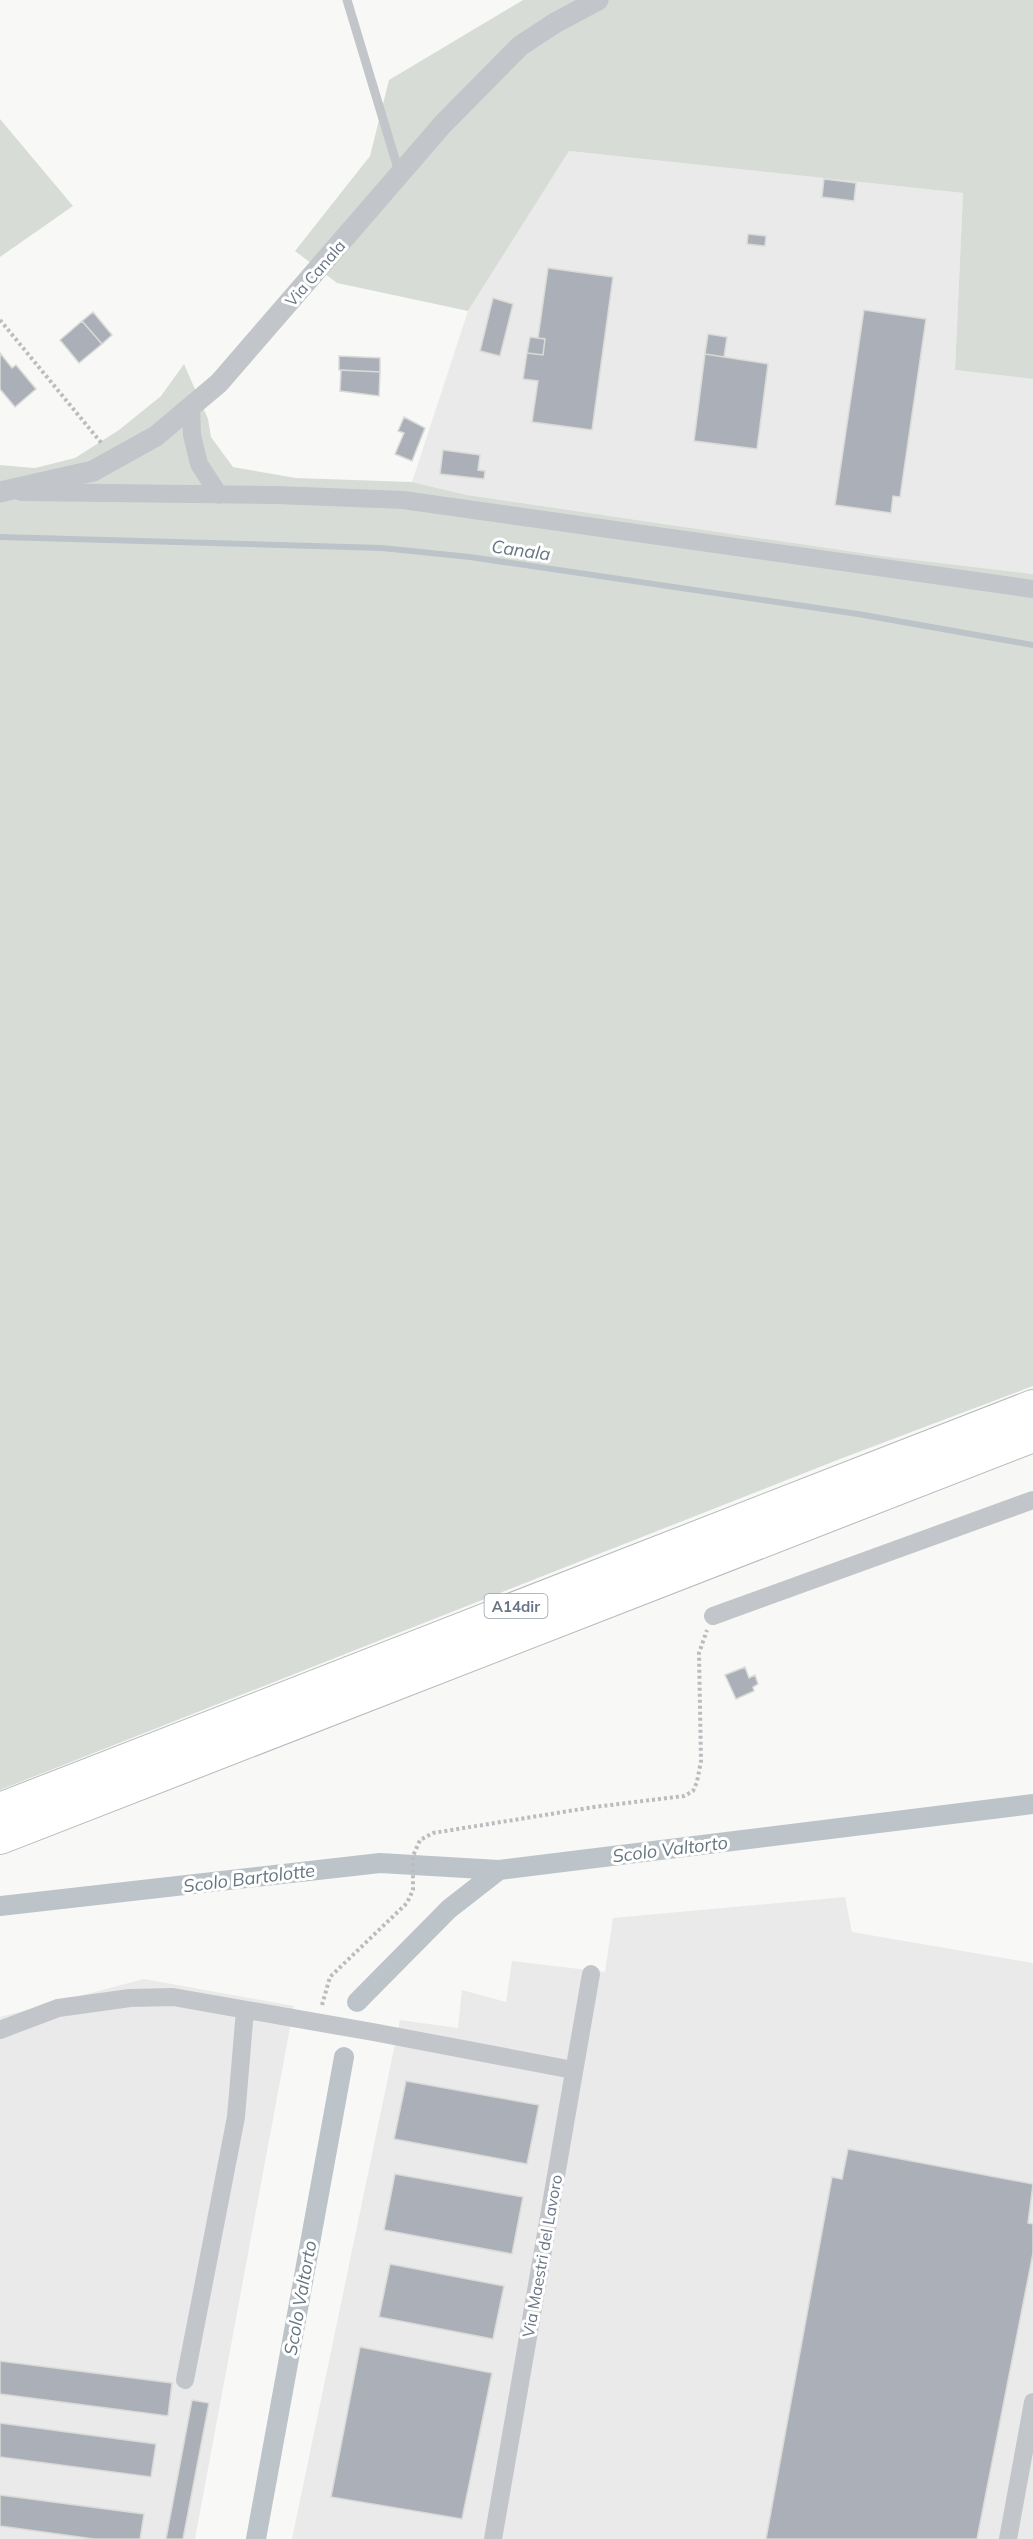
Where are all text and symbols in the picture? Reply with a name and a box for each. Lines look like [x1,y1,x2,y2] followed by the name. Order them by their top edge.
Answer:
[281,236,349,310] street label: Via Canala
[490,534,552,566] water label: Canala
[484,1594,548,1618] road number: A14dir
[611,1831,729,1867] water label: Scolo Valtorto
[182,1858,316,1897] water label: Scolo Bartolotte
[518,2173,566,2339] street label: Via Maestri del Lavoro
[279,2239,321,2357] water label: Scolo Valtorto

